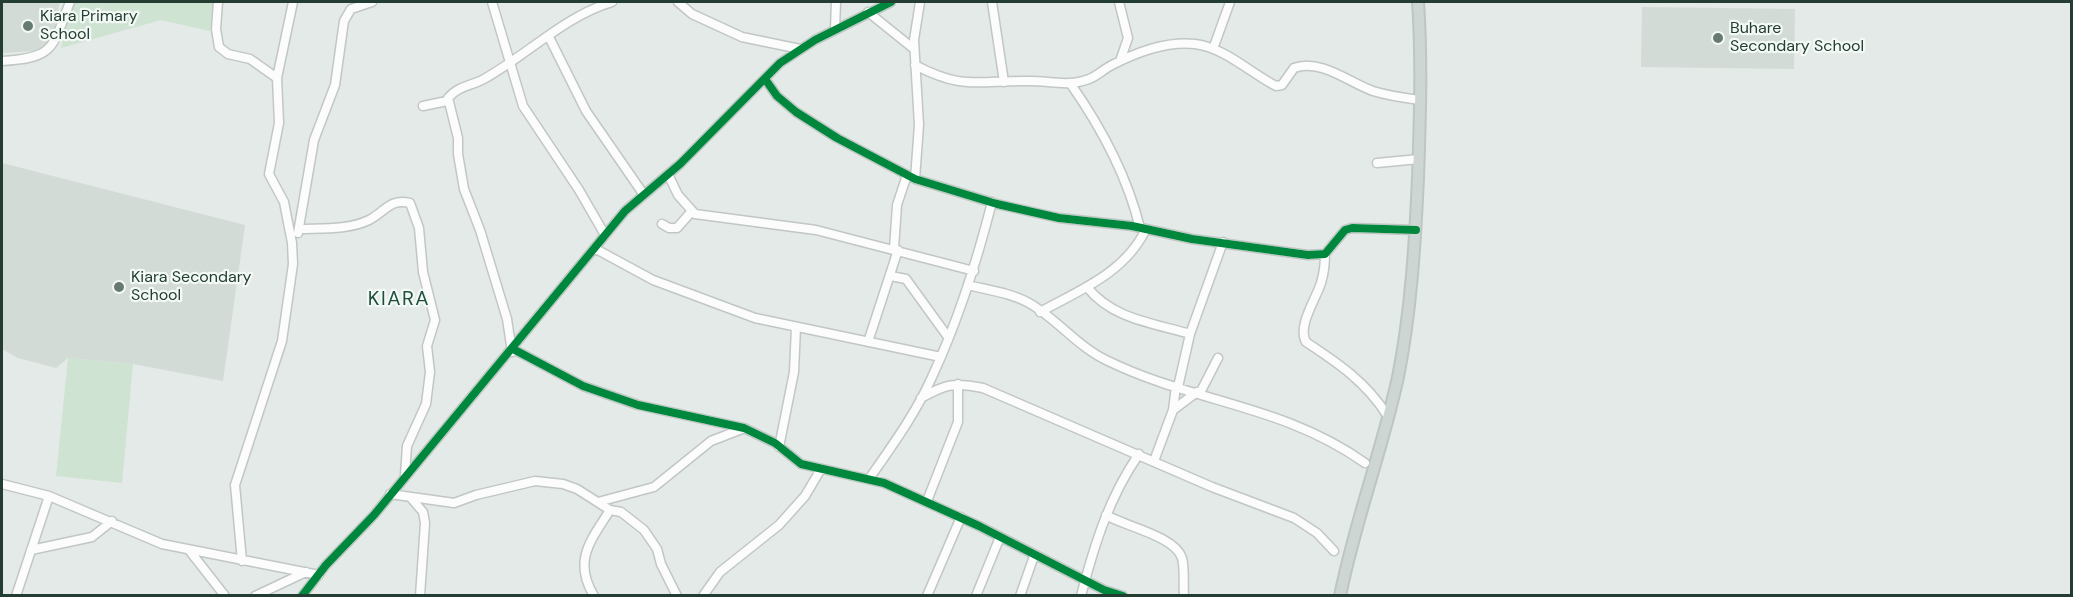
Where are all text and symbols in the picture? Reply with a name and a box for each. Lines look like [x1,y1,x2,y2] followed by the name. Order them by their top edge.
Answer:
[40,7,138,45] place label: Kiara Primary School
[21,19,35,33] marker: Kiara Primary School
[1730,19,1864,57] place label: Buhare Secondary School
[1711,31,1725,45] marker: Buhare Secondary School
[131,268,252,306] place label: Kiara Secondary School
[112,280,126,294] marker: Kiara Secondary School
[368,288,430,312] district label: KIARA

